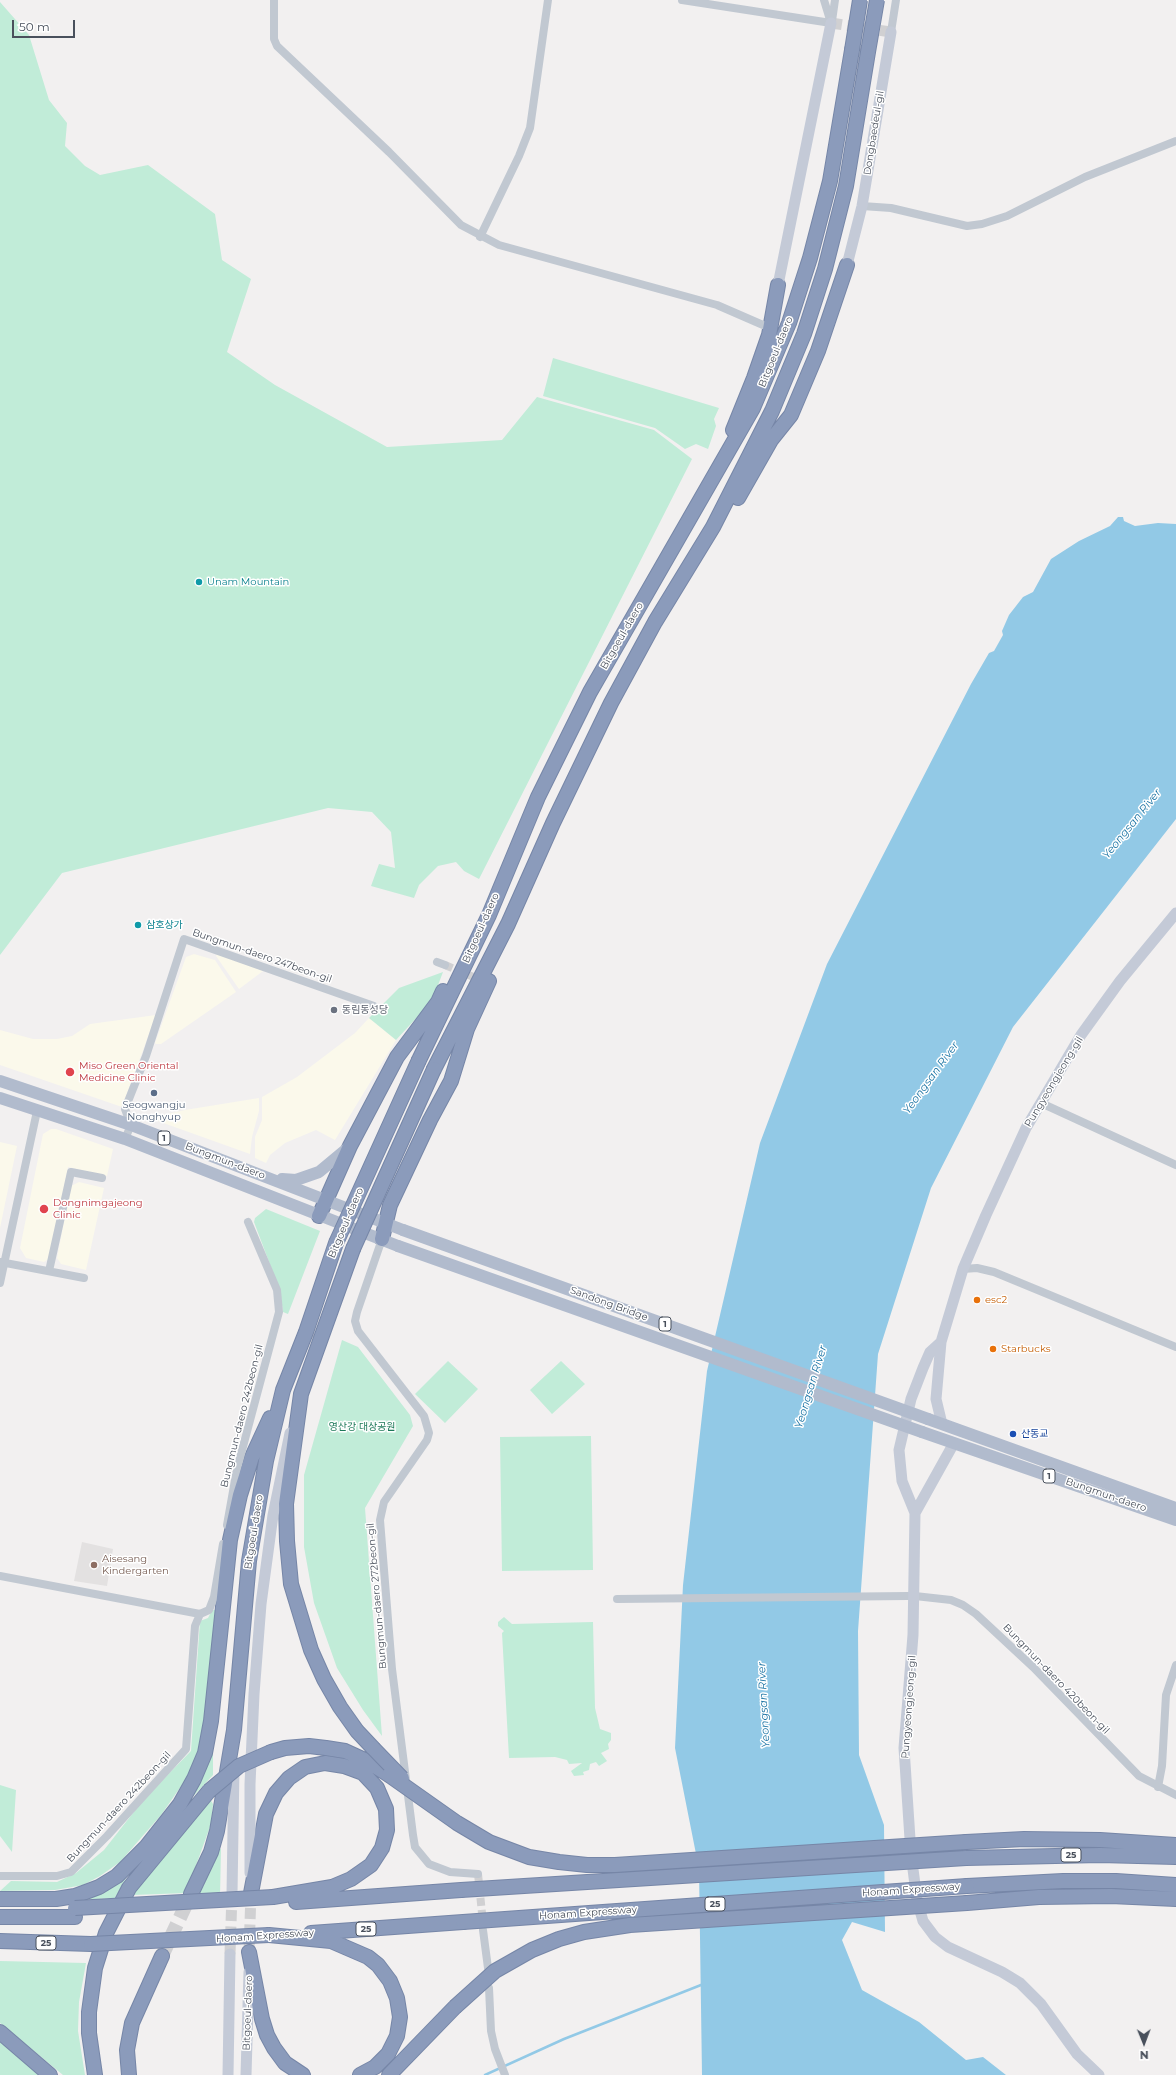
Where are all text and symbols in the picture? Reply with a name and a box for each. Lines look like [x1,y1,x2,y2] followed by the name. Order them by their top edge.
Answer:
[14,12,77,38] scale bar
[19,19,50,34] text: 50 m
[861,90,887,176] street label: Dongbaedeul-gil
[756,315,796,389] street label: Bitgoeul-daero
[207,576,289,588] place label: Unam Mountain
[194,577,204,587] marker: Unam Mountain
[598,600,646,672] street label: Bitgoeul-daero
[1100,786,1164,862] water label: Yeongsan River
[460,891,502,965] street label: Bitgoeul-daero
[146,919,183,931] place label: 삼호상가
[133,920,143,930] marker: 삼호상가
[191,926,333,986] street label: Bungmun-daero 247beon-gil
[342,1004,388,1016] place label: 동림동성당
[329,1005,339,1015] marker: 동림동성당
[1022,1035,1086,1129] street label: Pungyeongjeong-gil
[900,1039,962,1117] water label: Yeongsan River
[79,1060,178,1084] place label: Miso Green Oriental Medicine Clinic
[64,1066,76,1078] marker: Miso Green Oriental Medicine Clinic
[149,1088,159,1098] marker: Seogwangju Nonghyup
[123,1099,185,1122] place label: Seogwangju Nonghyup
[158,1131,170,1145] road number: 1
[183,1140,267,1182] street label: Bungmun-daero
[326,1186,366,1260] street label: Bitgoeul-daero
[53,1197,143,1220] place label: Dongnimgajeong Clinic
[38,1203,50,1215] marker: Dongnimgajeong Clinic
[568,1284,650,1324] street label: Sandong Bridge
[985,1294,1007,1306] place label: esc2
[972,1295,982,1305] marker: esc2
[659,1317,671,1331] road number: 1
[218,1343,266,1489] street label: Bungmun-daero 242beon-gil
[1001,1343,1051,1355] place label: Starbucks
[792,1344,830,1430] water label: Yeongsan River
[988,1344,998,1354] marker: Starbucks
[328,1421,396,1433] park label: 영산강 대상공원
[1021,1428,1049,1440] place label: 산동교
[1008,1429,1018,1439] marker: 산동교
[1043,1469,1055,1483] road number: 1
[1064,1476,1148,1514] street label: Bungmun-daero
[242,1494,266,1570] street label: Bitgoeul-daero
[365,1522,389,1670] street label: Bungmun-daero 272beon-gil
[102,1553,169,1576] place label: Aisesang Kindergarten
[89,1560,99,1570] marker: Aisesang Kindergarten
[1000,1622,1112,1736] street label: Bungmun-daero 420beon-gil
[899,1655,919,1759] street label: Pungyeongjeong-gil
[755,1662,773,1748] water label: Yeongsan River
[64,1749,174,1865] street label: Bungmun-daero 242beon-gil
[1061,1848,1081,1862] road number: 25
[862,1881,960,1899] street label: Honam Expressway
[705,1897,725,1911] road number: 25
[539,1904,637,1922] street label: Honam Expressway
[356,1922,376,1936] road number: 25
[216,1927,314,1945] street label: Honam Expressway
[36,1936,56,1950] road number: 25
[241,1975,255,2051] street label: Bitgoeul-daero
[1124,2023,1164,2063] north arrow
[1140,2048,1149,2062] text: N

